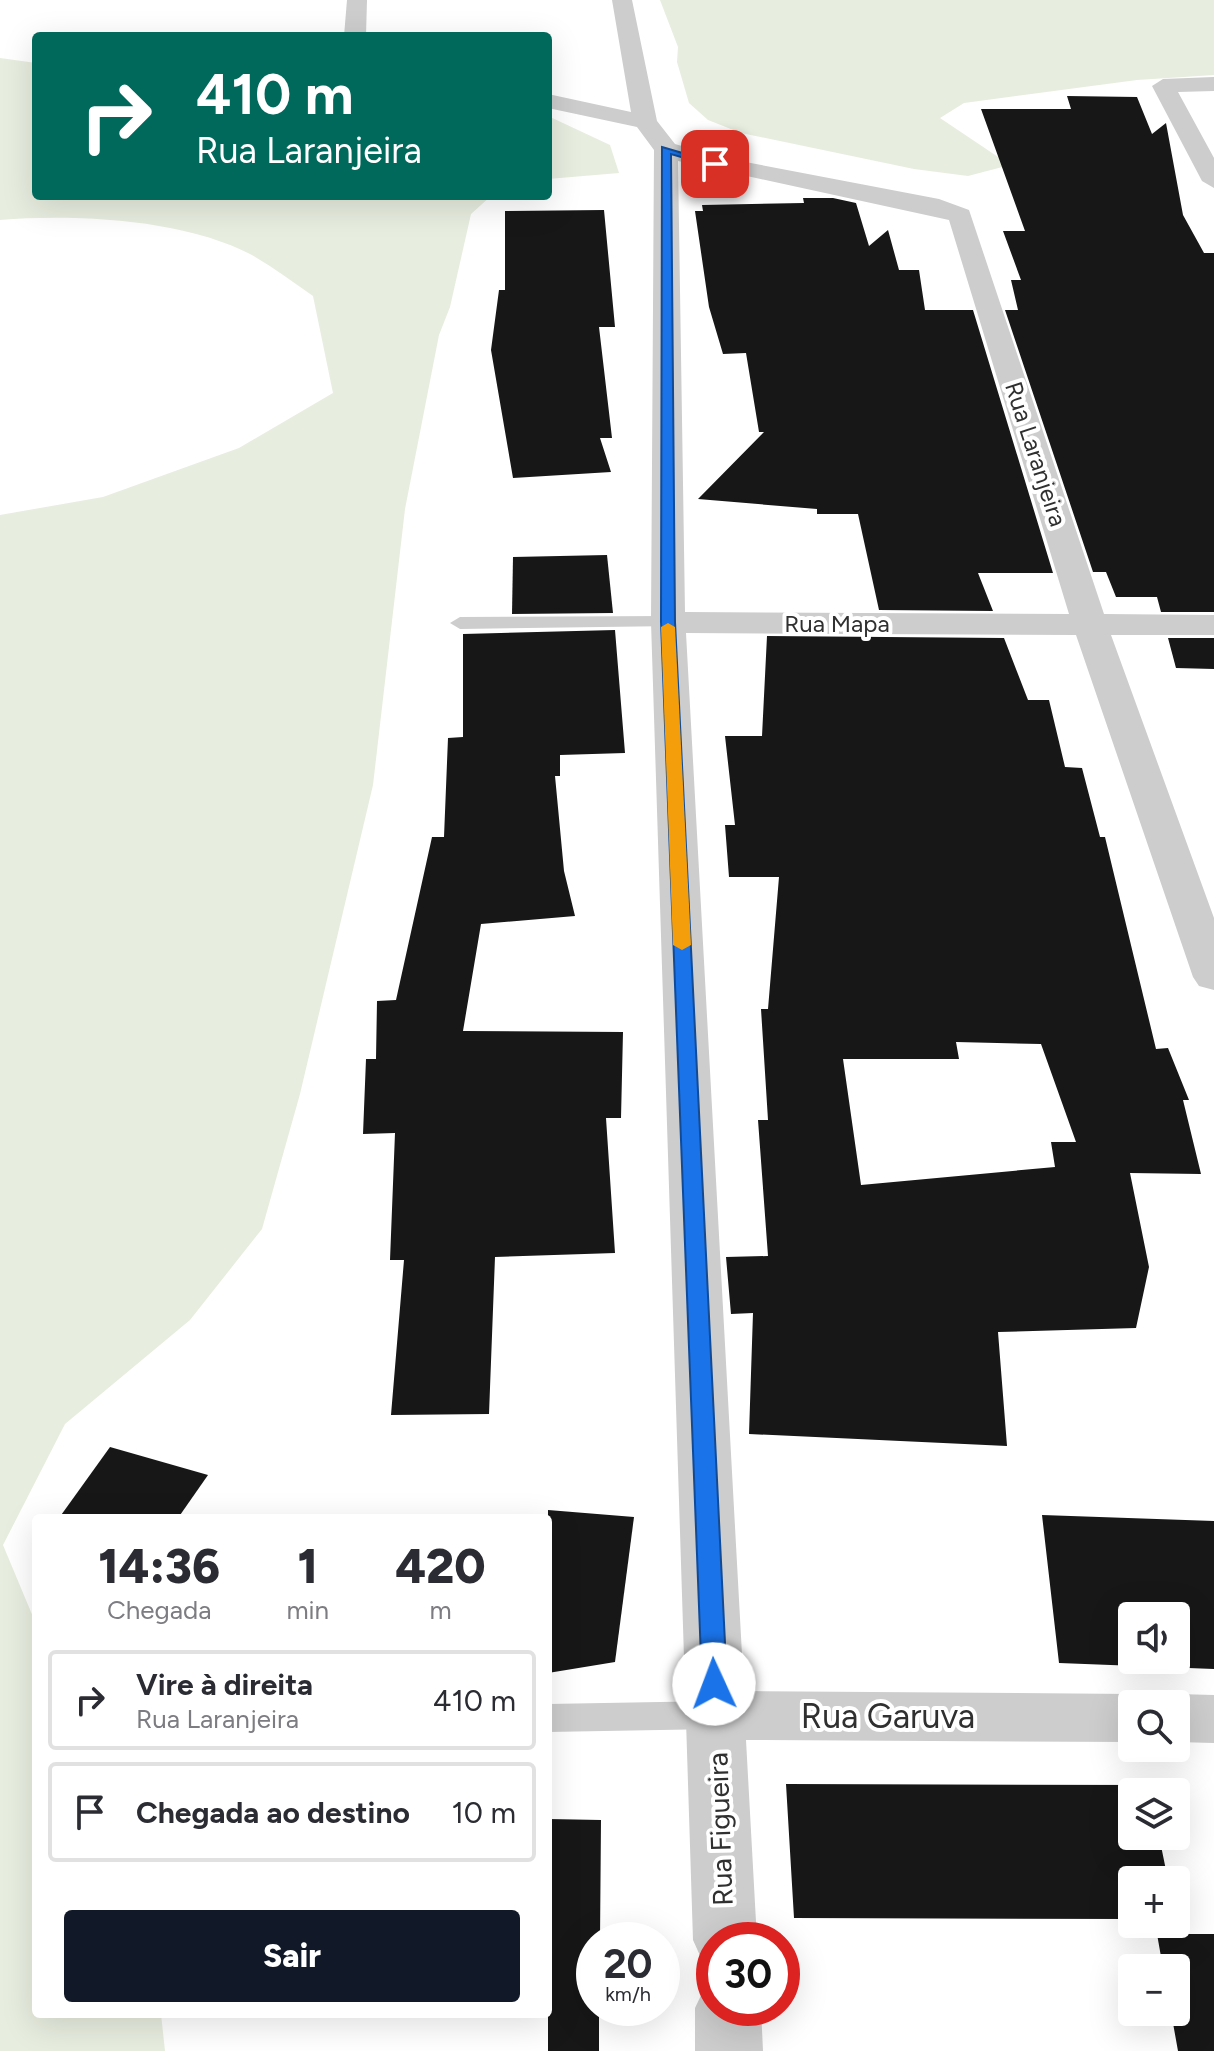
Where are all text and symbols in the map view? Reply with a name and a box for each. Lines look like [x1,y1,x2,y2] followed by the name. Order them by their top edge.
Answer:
[196,61,354,128] text: 410 m
[64,64,168,168] icon: right
[196,129,422,172] text: Rua Laranjeira
[681,130,749,198] pin
[693,142,737,186] icon: arrive
[999,378,1073,530] street label: Rua Laranjeira
[784,609,890,638] street label: Rua Mapa
[98,1537,220,1595] text: 14:36
[298,1537,318,1595] text: 1
[395,1537,486,1595] text: 420
[107,1594,211,1626] text: Chegada
[286,1594,329,1626] text: min
[429,1594,452,1626] text: m
[1118,1602,1190,2026] map controls
[1118,1602,1190,1674] button: sound
[672,1642,756,1726] position arrow
[136,1666,313,1703] text: Vire à direita
[68,1678,112,1722] icon: right
[433,1682,516,1719] text: 410 m
[1118,1690,1190,1762] button: search
[801,1696,975,1737] street label: Rua Garuva
[136,1703,299,1735] text: Rua Laranjeira
[700,1752,740,1906] street label: Rua Figueira
[1118,1778,1190,1850] button: layers
[68,1790,112,1834] icon: arrive
[136,1794,410,1831] text: Chegada ao destino
[451,1794,516,1831] text: 10 m
[1118,1866,1190,1938] button: +
[64,1910,520,2002] button: Sair
[696,1922,800,2026] speed limit sign: 30
[603,1940,653,1988] text: 20
[1118,1954,1190,2026] button: −
[605,1982,651,2006] text: km/h

